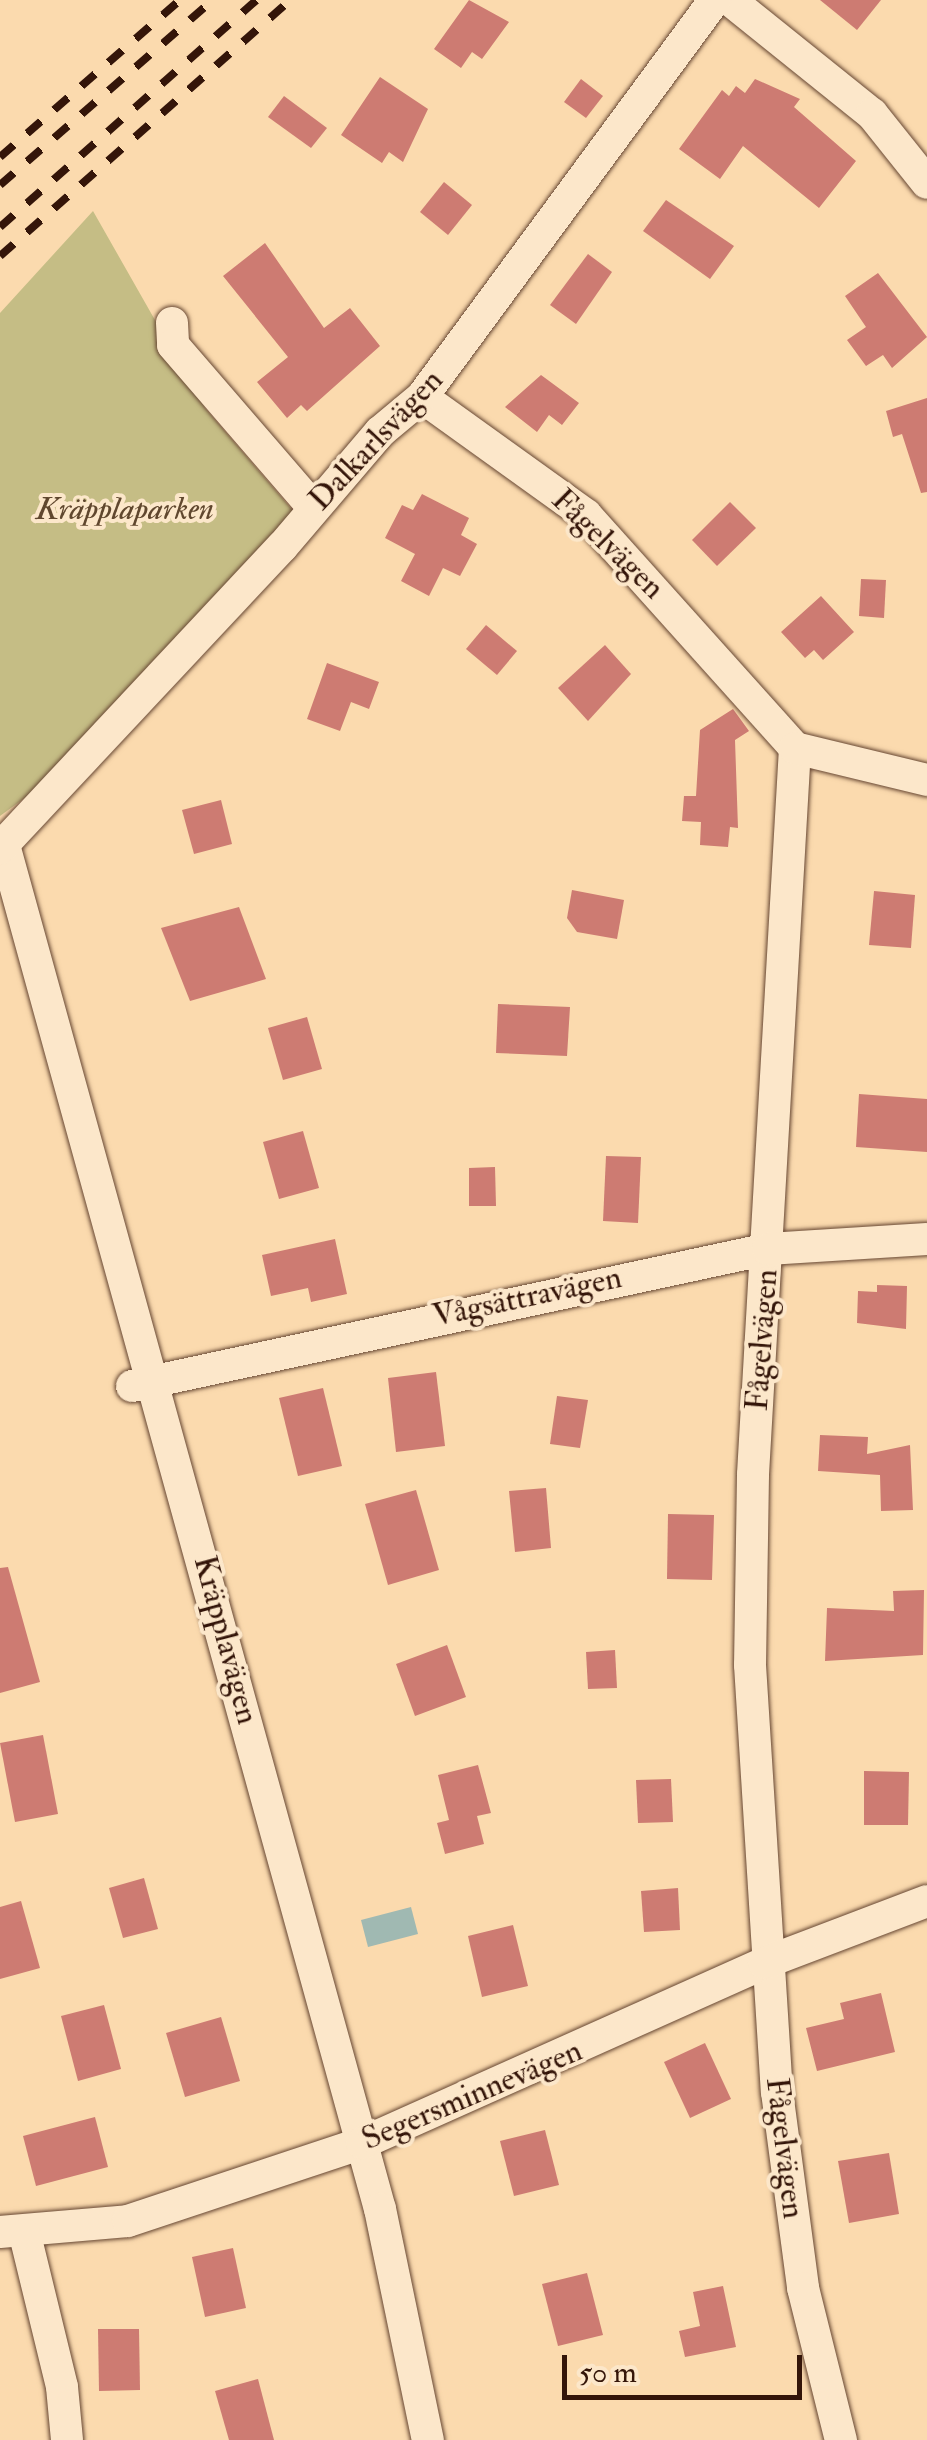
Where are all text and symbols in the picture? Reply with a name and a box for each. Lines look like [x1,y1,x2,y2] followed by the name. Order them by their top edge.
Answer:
[301,361,451,519] street label: Dalkarlsvägen
[544,481,672,607] street label: Fågelvägen
[36,490,214,528] park label: Kräpplaparken
[429,1258,625,1336] street label: Vågsättravägen
[738,1268,786,1412] street label: Fågelvägen
[185,1552,267,1728] street label: Kräpplavägen
[356,2031,588,2159] street label: Segersminnevägen
[757,2075,813,2221] street label: Fågelvägen
[567,2335,807,2397] scale bar
[579,2354,637,2391] text: 50 m

